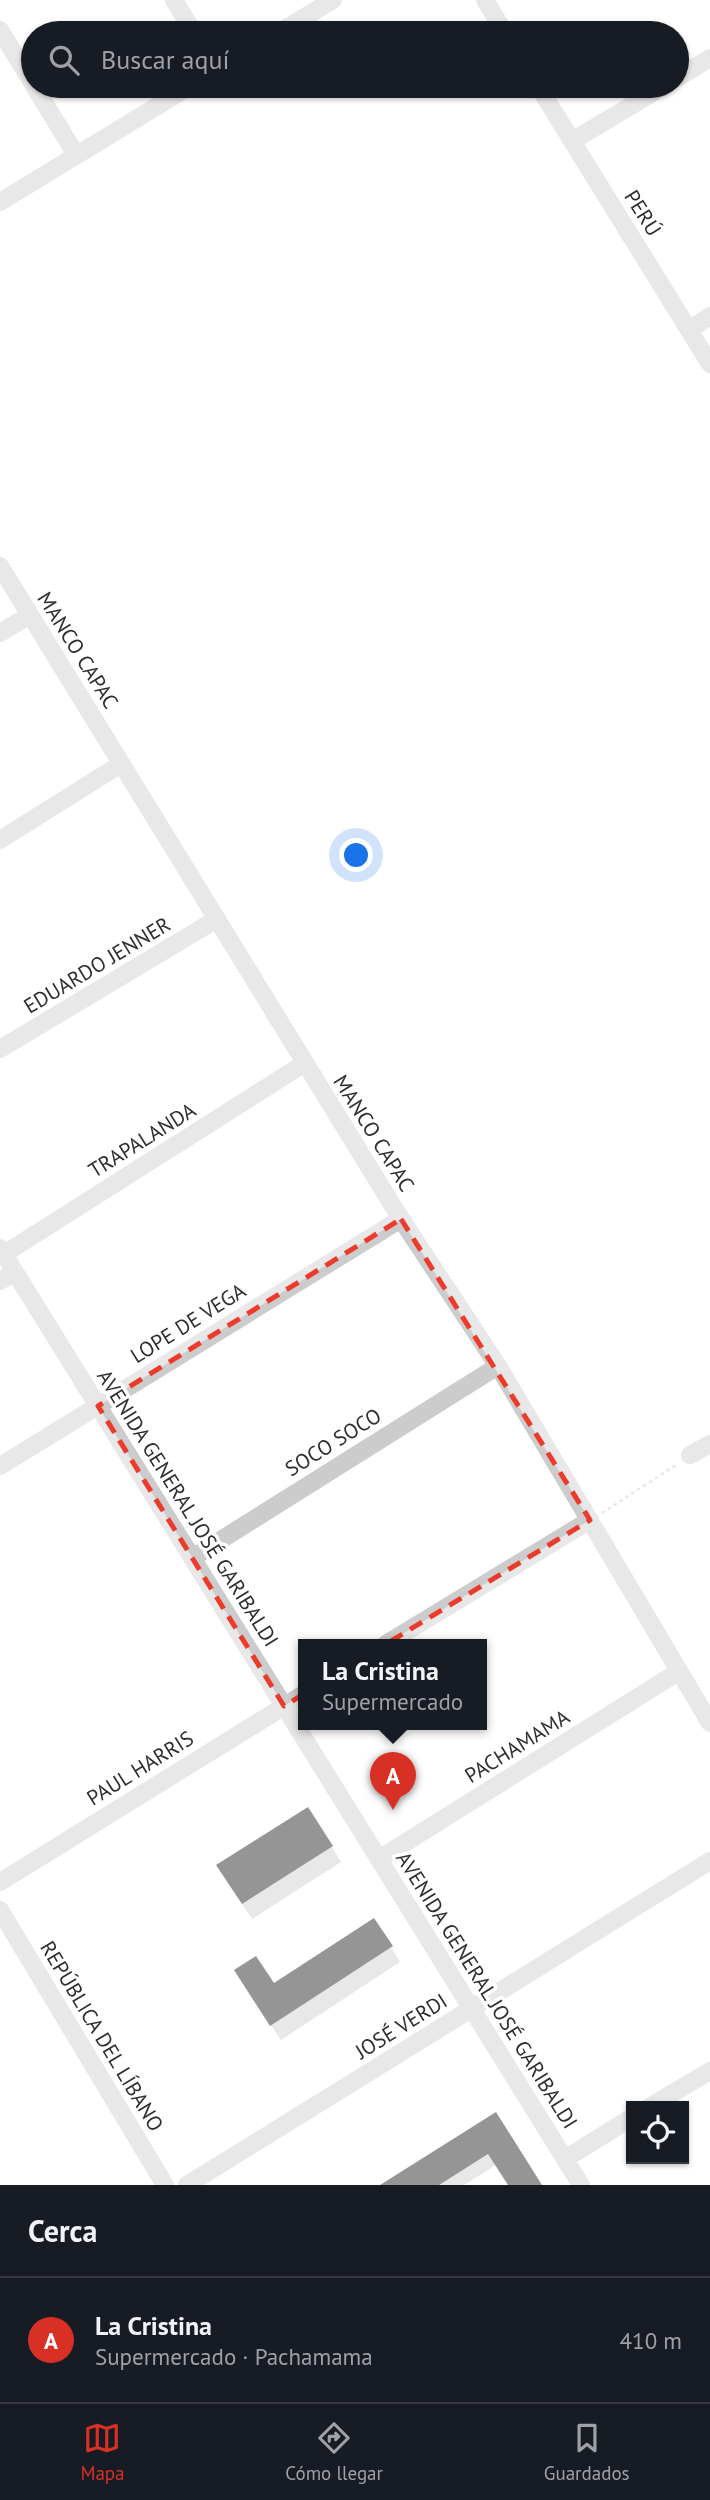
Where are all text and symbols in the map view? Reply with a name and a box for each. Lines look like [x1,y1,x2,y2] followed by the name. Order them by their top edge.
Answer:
[21,21,689,98] search box
[45,41,83,79] icon: search
[101,43,229,76] text: Buscar aquí
[619,185,667,241] street label: PERÚ
[31,587,125,713] street label: MANCO CAPAC
[339,838,373,872] your location
[19,911,175,1019] street label: EDUARDO JENNER
[327,1070,421,1196] street label: MANCO CAPAC
[83,1096,201,1184] street label: TRAPALANDA
[125,1277,251,1369] street label: LOPE DE VEGA
[91,1364,285,1652] street label: AVENIDA GENERAL JOSÉ GARIBALDI
[280,1402,386,1482] street label: SOCO SOCO
[298,1639,487,1730] popup
[322,1654,439,1687] text: La Cristina
[322,1687,463,1716] text: Supermercado
[460,1703,575,1789] street label: PACHAMAMA
[82,1725,198,1811] street label: PAUL HARRIS
[370,1752,416,1810] pin: A
[390,1846,584,2134] street label: AVENIDA GENERAL JOSÉ GARIBALDI
[34,1936,170,2136] street label: REPÚBLICA DEL LÍBANO
[349,1987,452,2065] street label: JOSÉ VERDI
[626,2101,689,2164] map controls
[626,2101,689,2164] button: locate
[28,2211,97,2250] text: Cerca
[95,2309,212,2342] text: La Cristina
[44,2326,58,2355] text: A
[620,2326,682,2355] text: 410 m
[95,2342,373,2371] text: Supermercado · Pachamama
[80,2419,125,2485] tab: Mapa
[285,2419,383,2485] tab: Cómo llegar
[544,2419,630,2485] tab: Guardados

